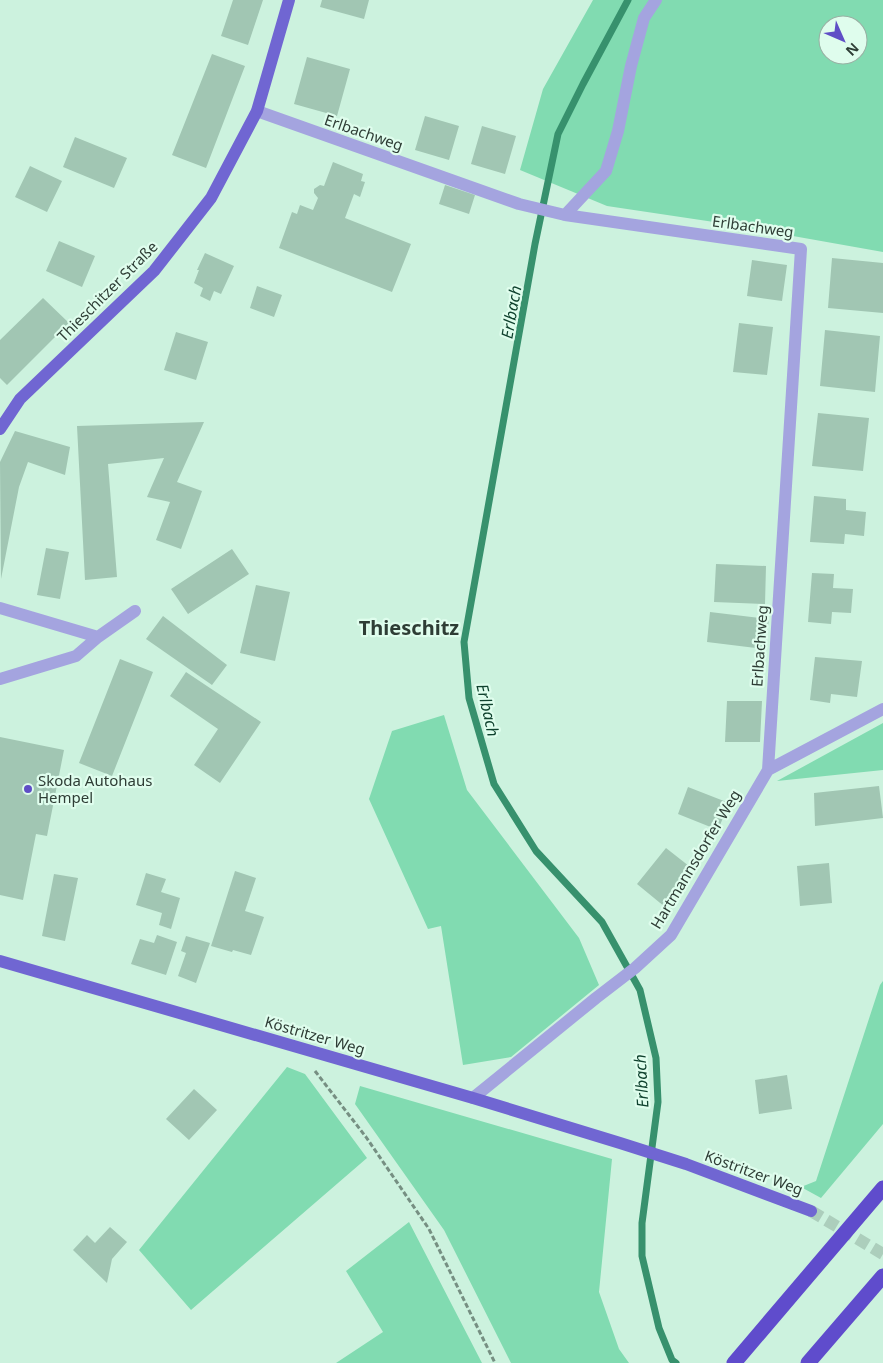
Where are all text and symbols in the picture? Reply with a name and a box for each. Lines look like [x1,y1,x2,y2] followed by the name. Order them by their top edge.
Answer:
[818,15,868,65] north arrow
[842,39,863,60] text: N
[322,109,406,155] street label: Erlbachweg
[711,210,795,242] street label: Erlbachweg
[52,236,162,346] street label: Thieschitzer Straße
[496,284,526,340] water label: Erlbach
[746,604,772,688] street label: Erlbachweg
[359,614,459,641] district label: Thieschitz
[471,681,505,739] water label: Erlbach
[38,770,152,807] place label: Skoda Autohaus Hempel
[22,783,34,795] marker: Skoda Autohaus Hempel
[646,786,744,932] street label: Hartmannsdorfer Weg
[263,1011,367,1059] street label: Köstritzer Weg
[629,1054,653,1108] water label: Erlbach
[702,1145,806,1199] street label: Köstritzer Weg

